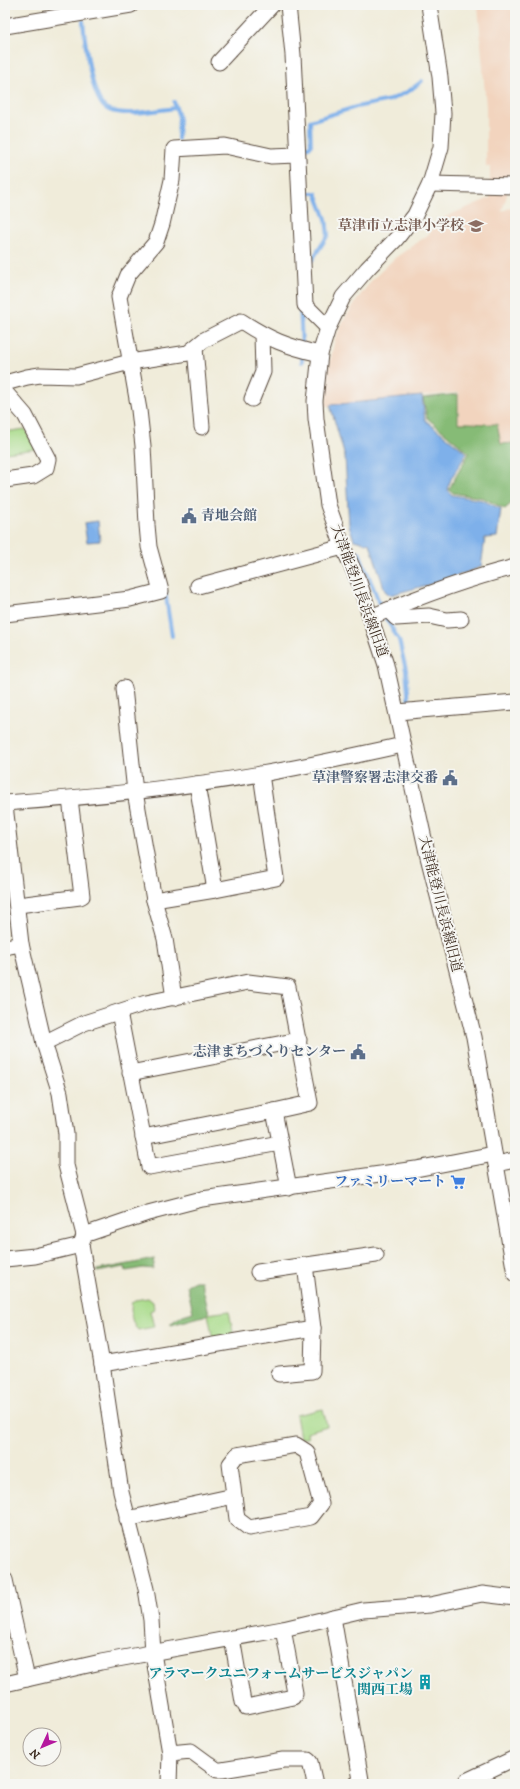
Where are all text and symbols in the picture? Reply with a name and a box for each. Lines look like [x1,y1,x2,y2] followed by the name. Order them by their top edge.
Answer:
[338,217,464,235] place label: 草津市立志津小学校
[467,217,485,235] school or university icon: 草津市立志津小学校
[180,507,198,525] public building icon: 青地会館
[201,507,257,525] place label: 青地会館
[327,522,391,660] street label: 大津能登川長浜線旧道
[312,769,438,787] place label: 草津警察署志津交番
[441,769,459,787] public building icon: 草津警察署志津交番
[414,834,466,974] street label: 大津能登川長浜線旧道
[193,1043,346,1061] place label: 志津まちづくりセンター
[349,1043,367,1061] public building icon: 志津まちづくりセンター
[334,1173,446,1191] place label: ファミリーマート
[449,1173,467,1191] supermarket icon: ファミリーマート
[149,1665,413,1699] place label: アラマークユニフォームサービスジャパン 関西工場
[416,1673,434,1691] building icon: アラマークユニフォームサービスジャパン 関西工場
[22,1727,62,1767] north arrow
[27,1745,44,1761] text: N

